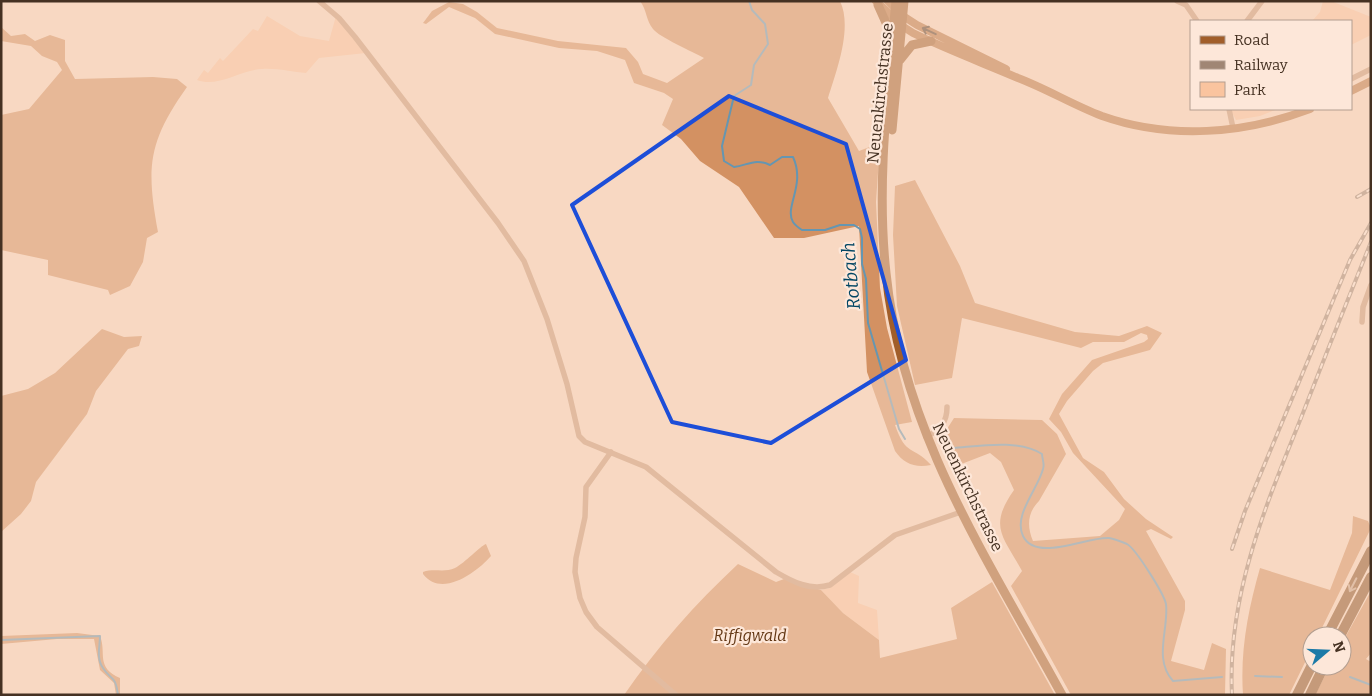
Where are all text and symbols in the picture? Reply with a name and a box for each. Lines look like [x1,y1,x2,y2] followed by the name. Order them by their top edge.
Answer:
[1190,20,1352,110] legend
[863,22,897,164] street label: Neuenkirchstrasse
[922,26,937,35] one-way arrow
[1234,31,1269,49] text: Road
[1234,56,1288,74] text: Railway
[1234,81,1266,99] text: Park
[837,242,865,310] water label: Rotbach
[929,420,1007,554] street label: Neuenkirchstrasse
[1348,577,1357,592] one-way arrow
[713,626,787,645] park label: Riffigwald
[1302,626,1352,676] north arrow
[1329,639,1349,655] text: N

